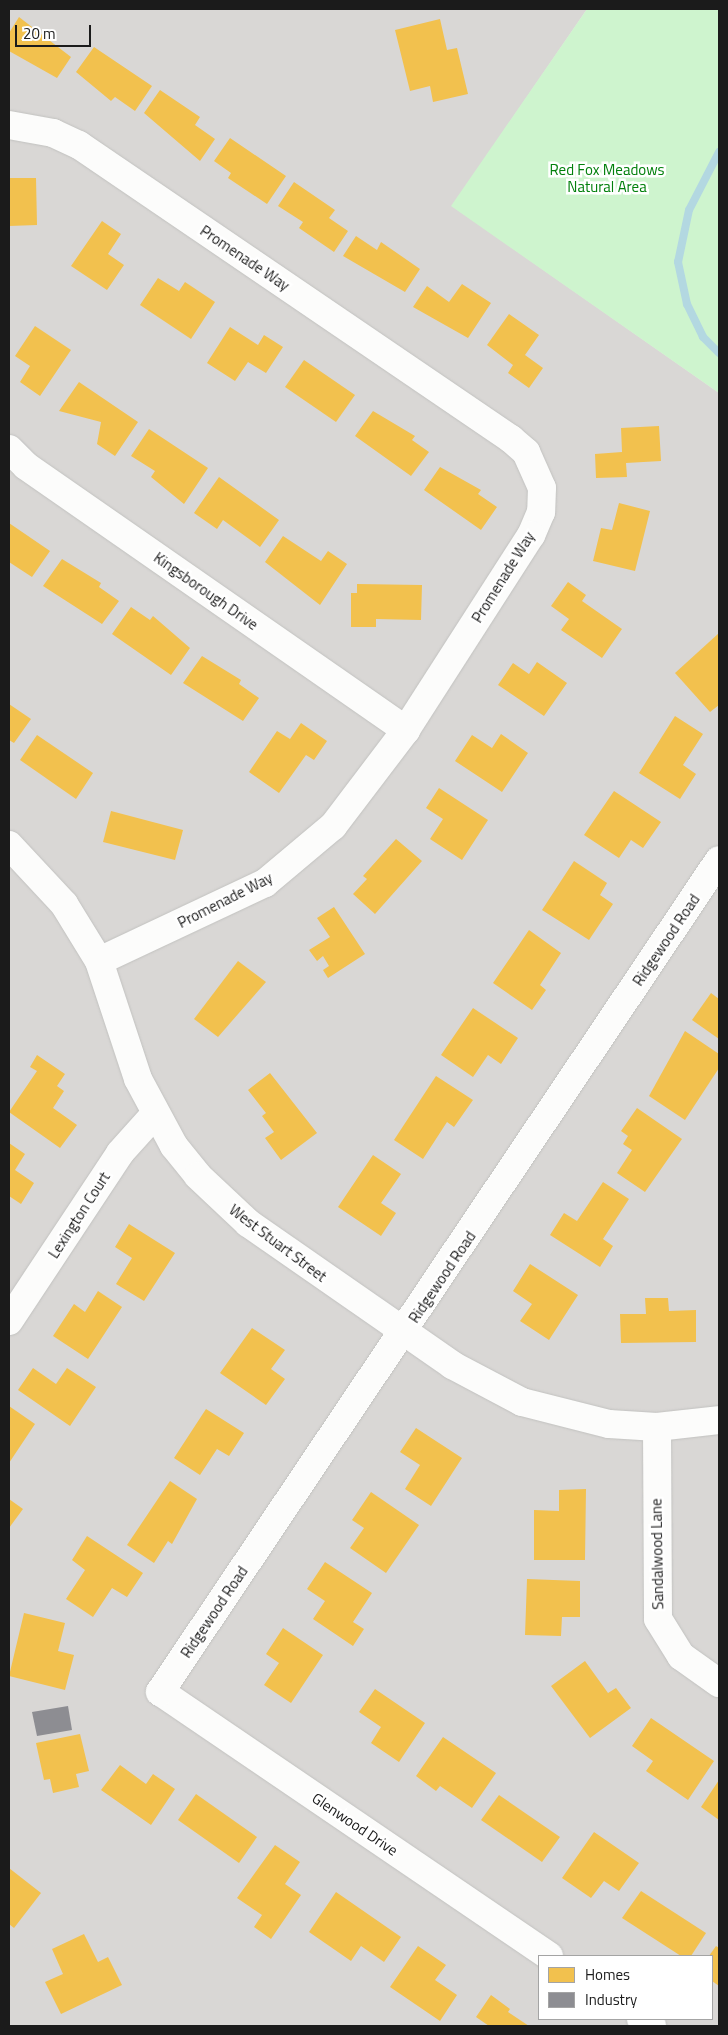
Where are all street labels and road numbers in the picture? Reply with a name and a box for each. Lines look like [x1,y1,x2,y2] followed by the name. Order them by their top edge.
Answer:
[197,221,293,295] street label: Promenade Way
[468,528,538,626] street label: Promenade Way
[150,548,262,634] street label: Kingsborough Drive
[175,868,275,932] street label: Promenade Way
[629,891,703,989] street label: Ridgewood Road
[44,1168,114,1262] street label: Lexington Court
[226,1201,330,1285] street label: West Stuart Street
[405,1228,479,1326] street label: Ridgewood Road
[647,1498,667,1610] street label: Sandalwood Lane
[177,1563,251,1661] street label: Ridgewood Road
[309,1789,401,1859] street label: Glenwood Drive

